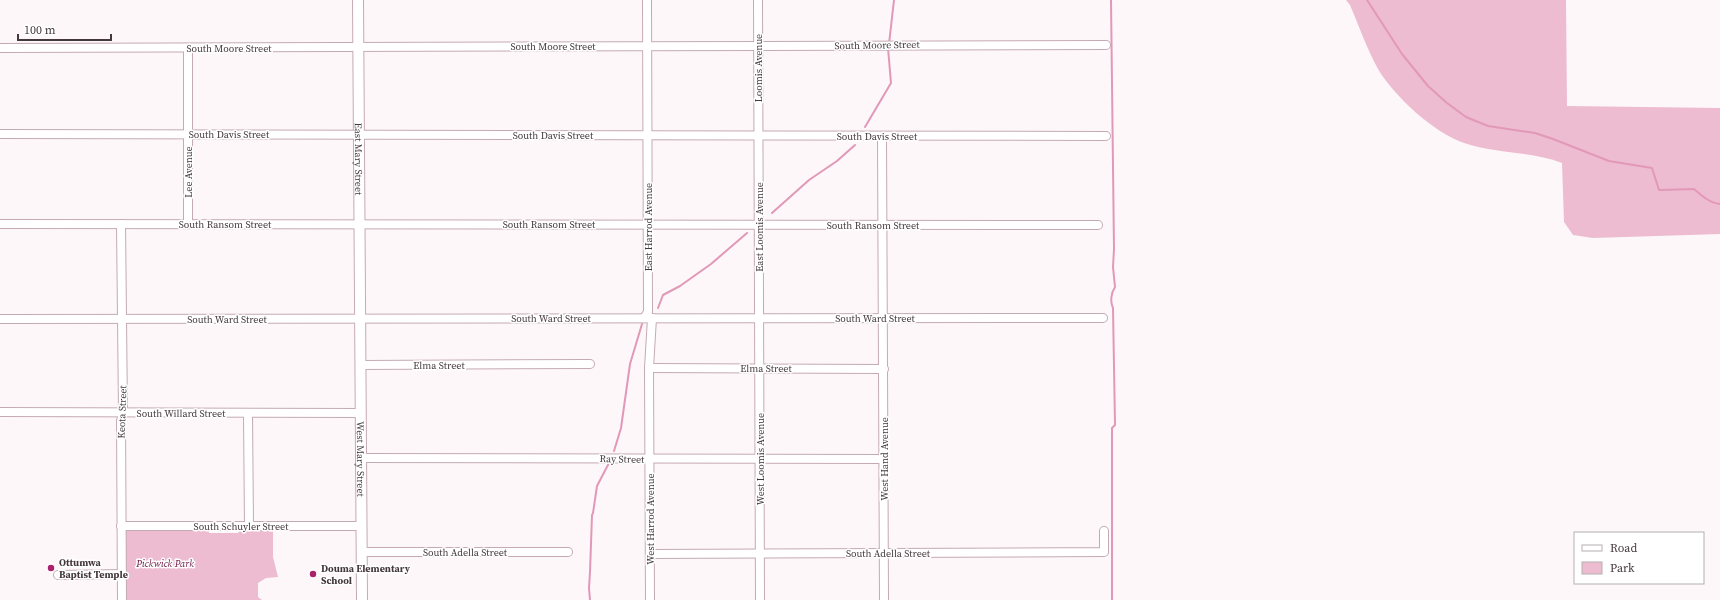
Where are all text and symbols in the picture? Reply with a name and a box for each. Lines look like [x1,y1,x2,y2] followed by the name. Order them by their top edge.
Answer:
[18,16,111,42] scale bar
[24,22,56,38] text: 100 m
[752,34,765,102] street label: Loomis Avenue
[834,38,920,52] street label: South Moore Street
[510,40,596,53] street label: South Moore Street
[186,42,272,55] street label: South Moore Street
[352,123,366,196] street label: East Mary Street
[189,128,270,141] street label: South Davis Street
[513,129,594,142] street label: South Davis Street
[837,130,918,143] street label: South Davis Street
[182,146,195,198] street label: Lee Avenue
[753,182,766,272] street label: East Loomis Avenue
[642,183,655,271] street label: East Harrod Avenue
[179,218,272,231] street label: South Ransom Street
[503,218,596,231] street label: South Ransom Street
[827,219,920,232] street label: South Ransom Street
[511,312,592,325] street label: South Ward Street
[835,312,916,325] street label: South Ward Street
[187,313,268,326] street label: South Ward Street
[413,359,465,372] street label: Elma Street
[740,362,792,375] street label: Elma Street
[115,384,129,439] street label: Keota Street
[137,407,226,420] street label: South Willard Street
[754,413,767,505] street label: West Loomis Avenue
[878,417,891,501] street label: West Hand Avenue
[354,421,368,498] street label: West Mary Street
[599,452,645,466] street label: Ray Street
[644,473,657,565] street label: West Harrod Avenue
[194,520,289,533] street label: South Schuyler Street
[1574,532,1704,584] legend
[1610,540,1637,556] text: Road
[423,546,508,559] street label: South Adella Street
[846,547,931,560] street label: South Adella Street
[59,556,128,581] place label: Ottumwa Baptist Temple
[135,557,194,570] park label: Pickwick Park
[1610,560,1635,576] text: Park
[321,562,411,587] place label: Douma Elementary School
[46,563,56,573] marker: Ottumwa Baptist Temple
[308,569,318,579] marker: Douma Elementary School

